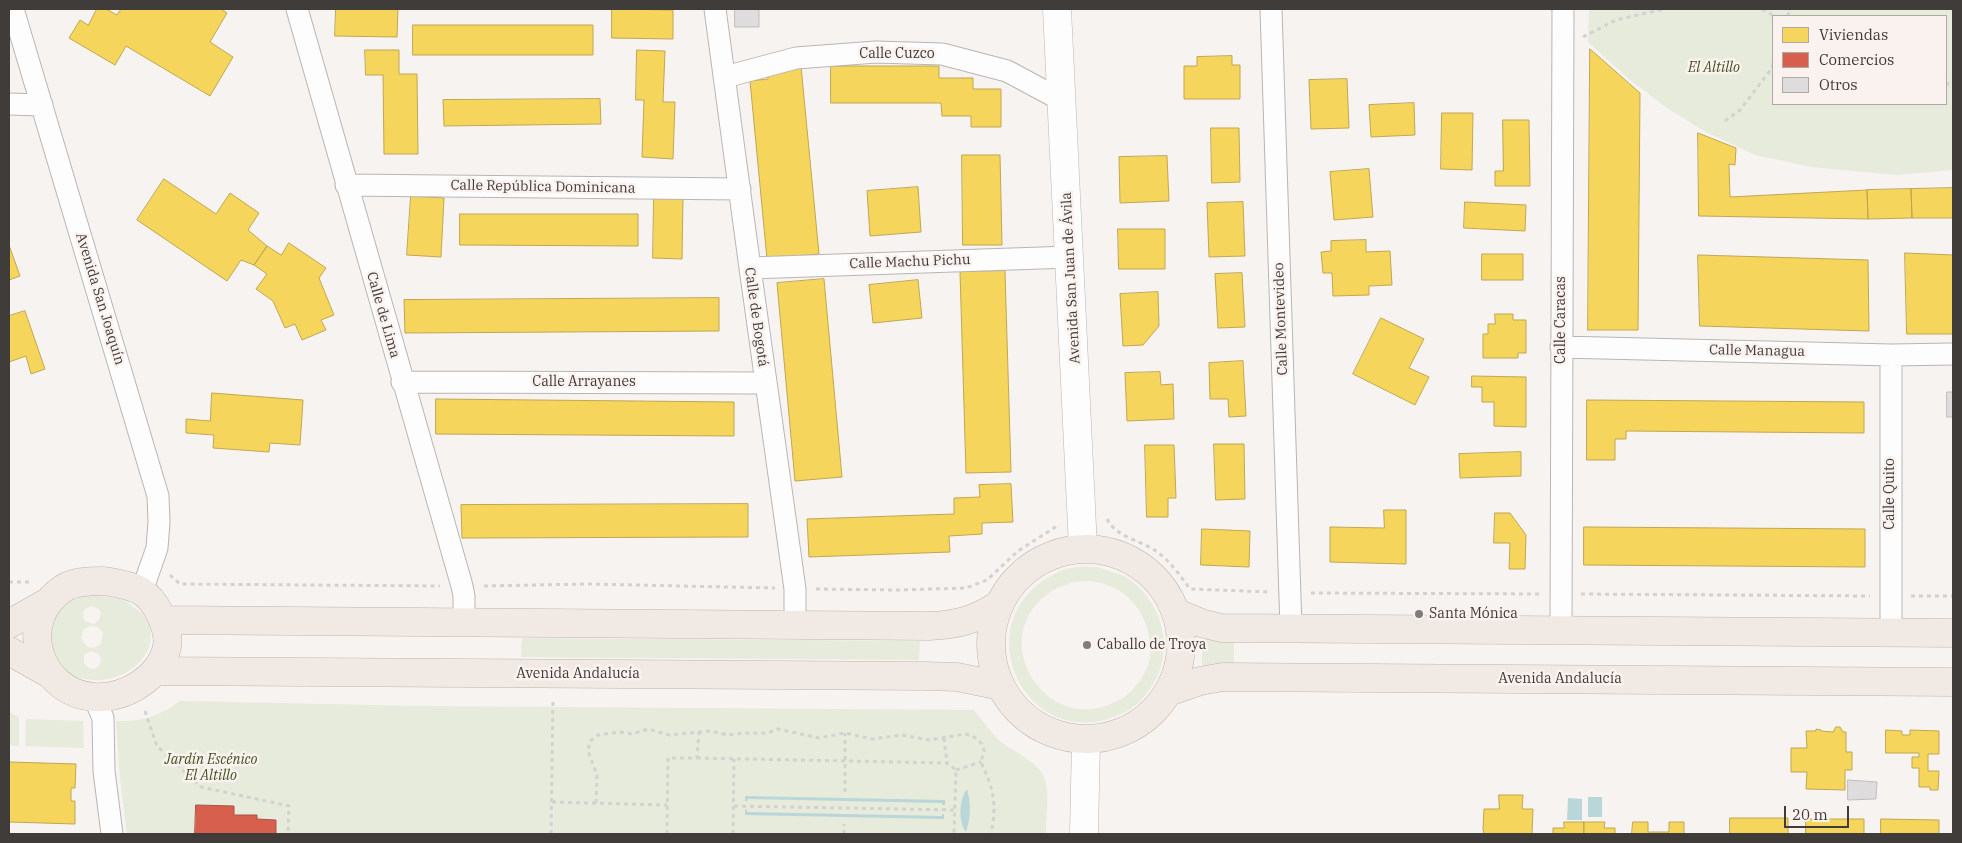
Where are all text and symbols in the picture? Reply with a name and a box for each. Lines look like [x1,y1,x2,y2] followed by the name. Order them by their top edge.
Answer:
[1772,15,1947,105] legend
[1819,25,1888,44] text: Viviendas
[859,46,935,62] street label: Calle Cuzco
[1819,50,1894,69] text: Comercios
[1688,60,1740,76] park label: El Altillo
[1819,75,1857,94] text: Otros
[450,177,636,197] street label: Calle República Dominicana
[1058,192,1084,364] street label: Avenida San Juan de Ávila
[72,231,128,367] street label: Avenida San Joaquín
[849,251,971,273] street label: Calle Machu Pichu
[1271,262,1291,376] street label: Calle Montevideo
[741,266,771,368] street label: Calle de Bogotá
[363,270,403,360] street label: Calle de Lima
[1553,276,1569,364] street label: Calle Caracas
[1709,342,1805,360] street label: Calle Managua
[532,374,636,390] street label: Calle Arrayanes
[1882,458,1898,530] street label: Calle Quito
[1429,606,1518,622] place label: Santa Mónica
[1413,608,1425,620] marker: Santa Mónica
[1097,637,1206,653] place label: Caballo de Troya
[1081,639,1093,651] marker: Caballo de Troya
[516,666,640,682] street label: Avenida Andalucía
[1498,671,1622,687] street label: Avenida Andalucía
[165,752,257,784] park label: Jardín Escénico El Altillo
[1787,796,1852,828] scale bar
[1792,805,1828,824] text: 20 m

